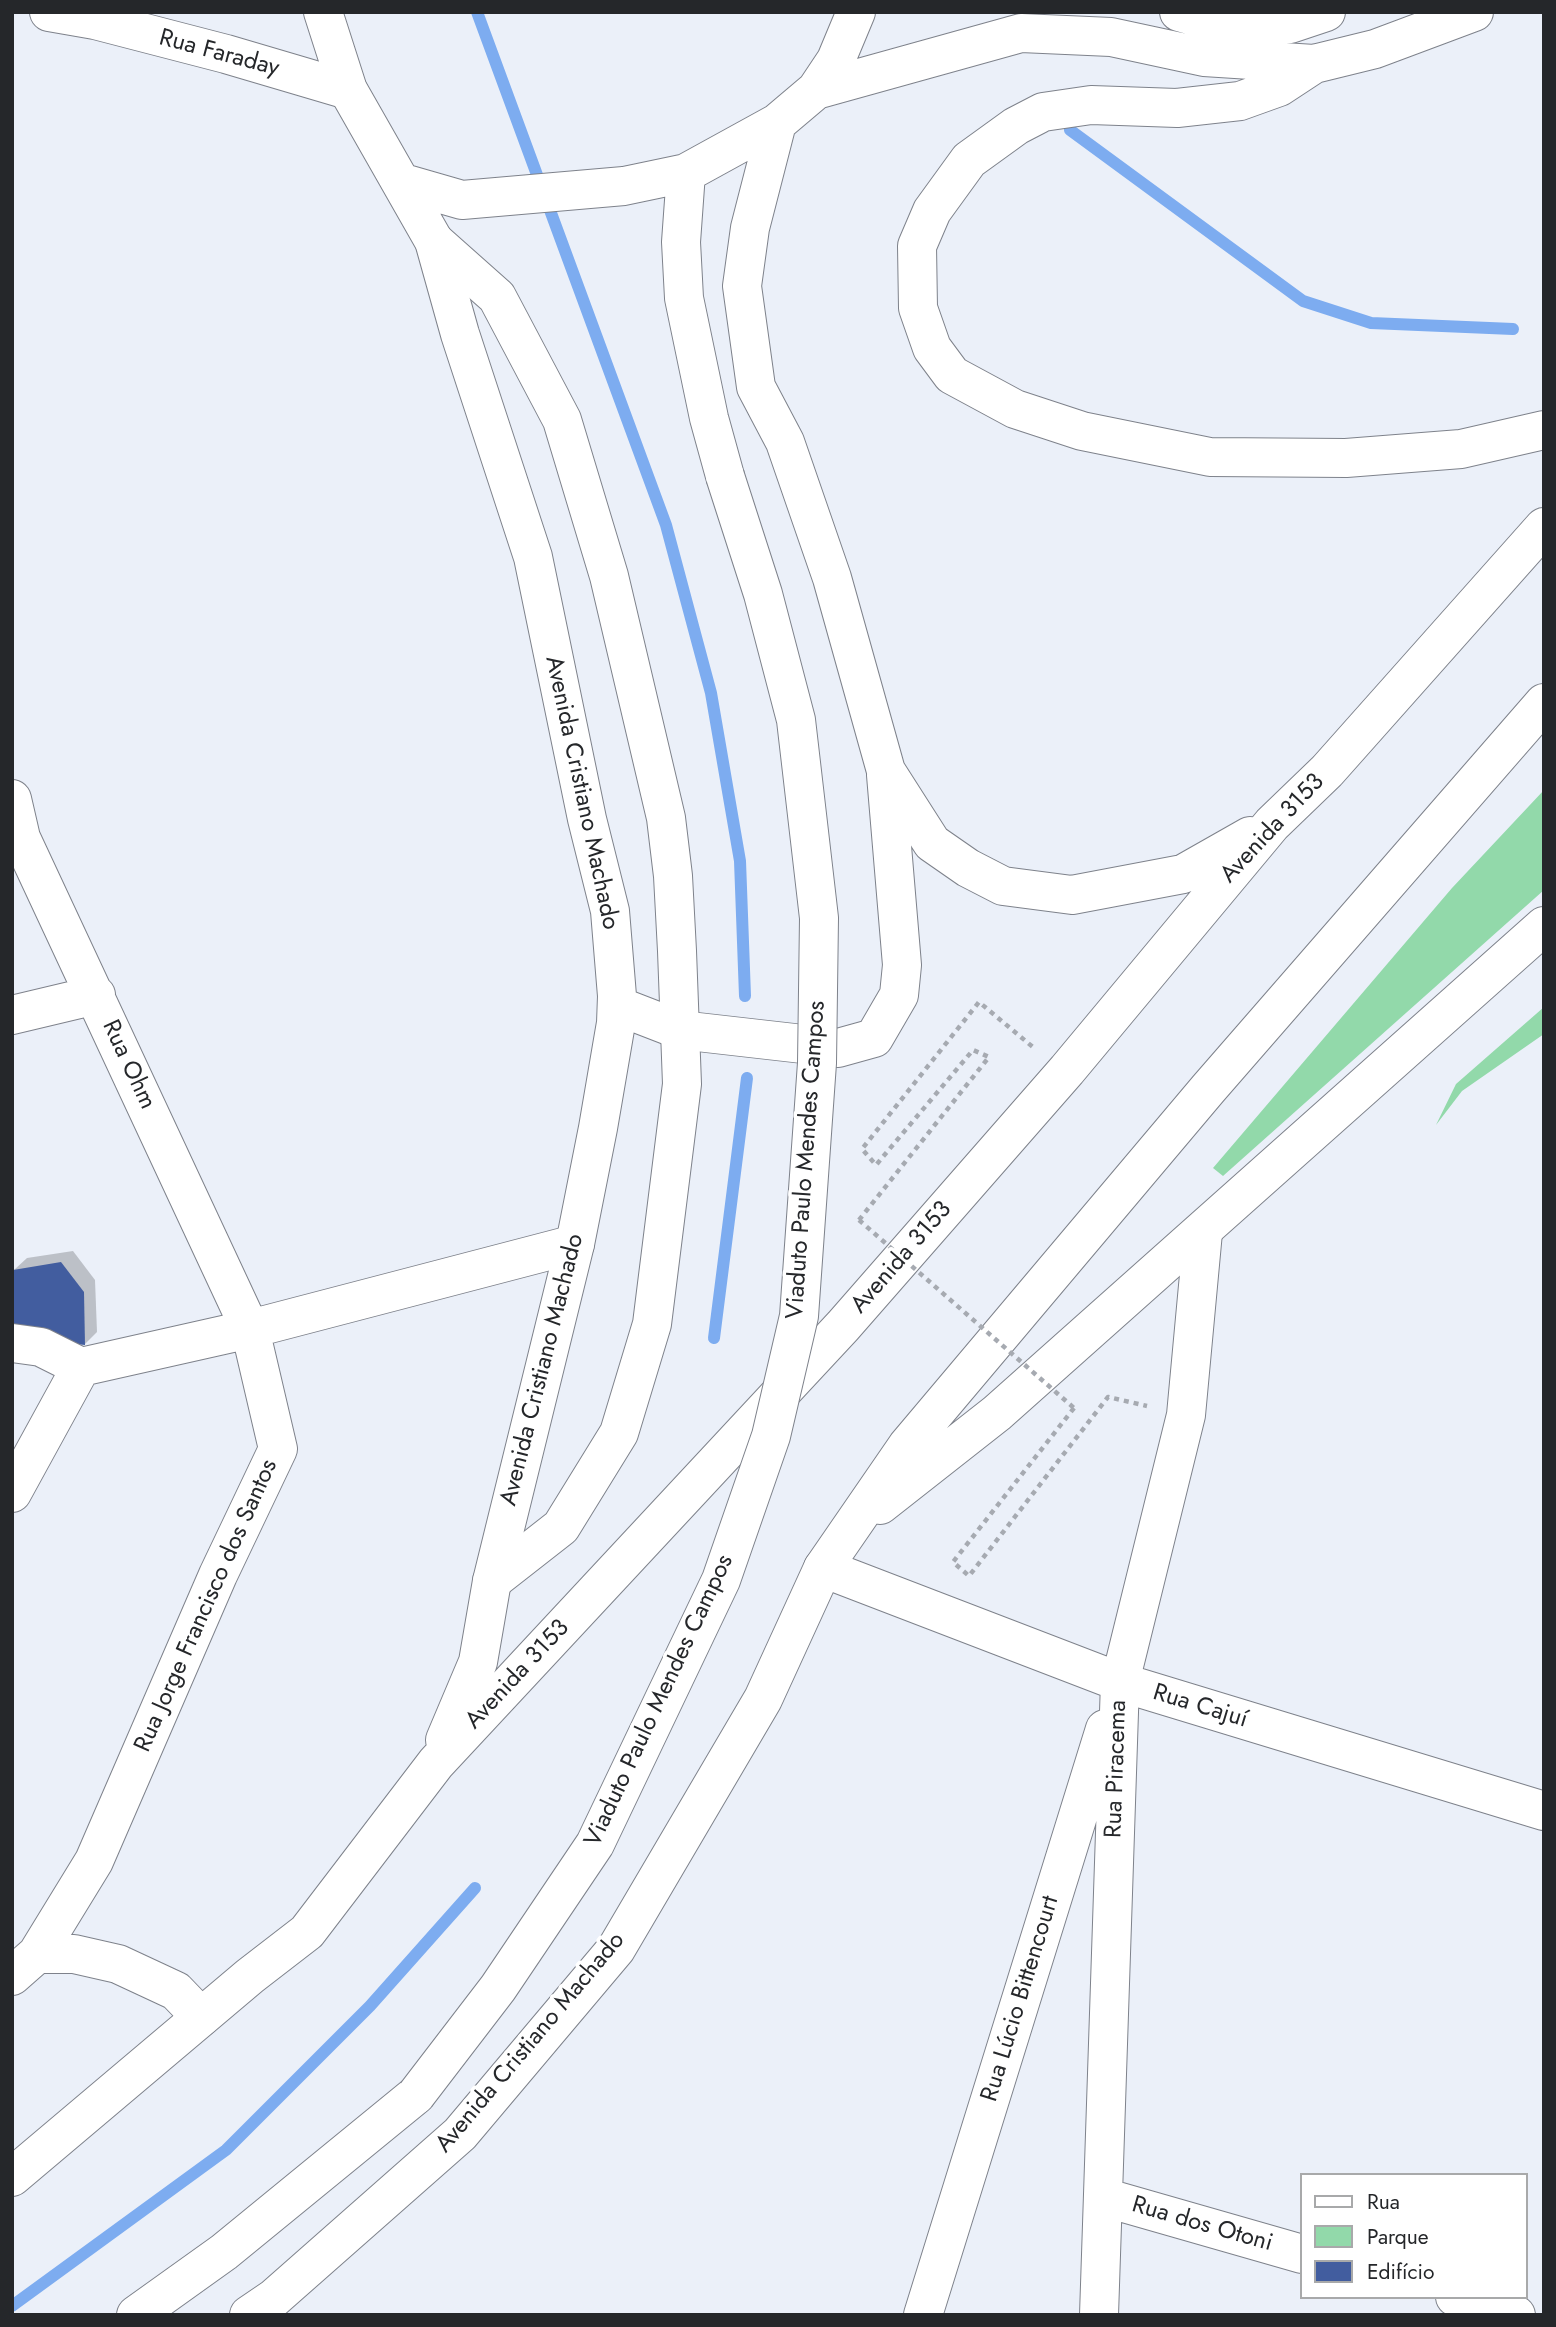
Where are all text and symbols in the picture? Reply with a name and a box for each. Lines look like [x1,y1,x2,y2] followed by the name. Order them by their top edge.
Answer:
[156,24,282,84] street label: Rua Faraday
[538,654,624,932] street label: Avenida Cristiano Machado
[1215,768,1331,890] street label: Avenida 3153
[782,1000,832,1320] street label: Viaduto Paulo Mendes Campos
[95,1016,161,1114] street label: Rua Ohm
[846,1196,958,1320] street label: Avenida 3153
[495,1231,591,1509] street label: Avenida Cristiano Machado
[129,1455,285,1757] street label: Rua Jorge Francisco dos Santos
[580,1550,740,1852] street label: Viaduto Paulo Mendes Campos
[460,1614,576,1736] street label: Avenida 3153
[1149,1679,1251,1735] street label: Rua Cajuí
[1100,1700,1134,1838] street label: Rua Piracema
[976,1893,1066,2105] street label: Rua Lúcio Bittencourt
[430,1927,632,2159] street label: Avenida Cristiano Machado
[1300,2173,1528,2299] legend
[1367,2187,1400,2217] text: Rua
[1128,2191,1276,2259] street label: Rua dos Otoni
[1367,2222,1429,2252] text: Parque
[1367,2257,1434,2287] text: Edifício

